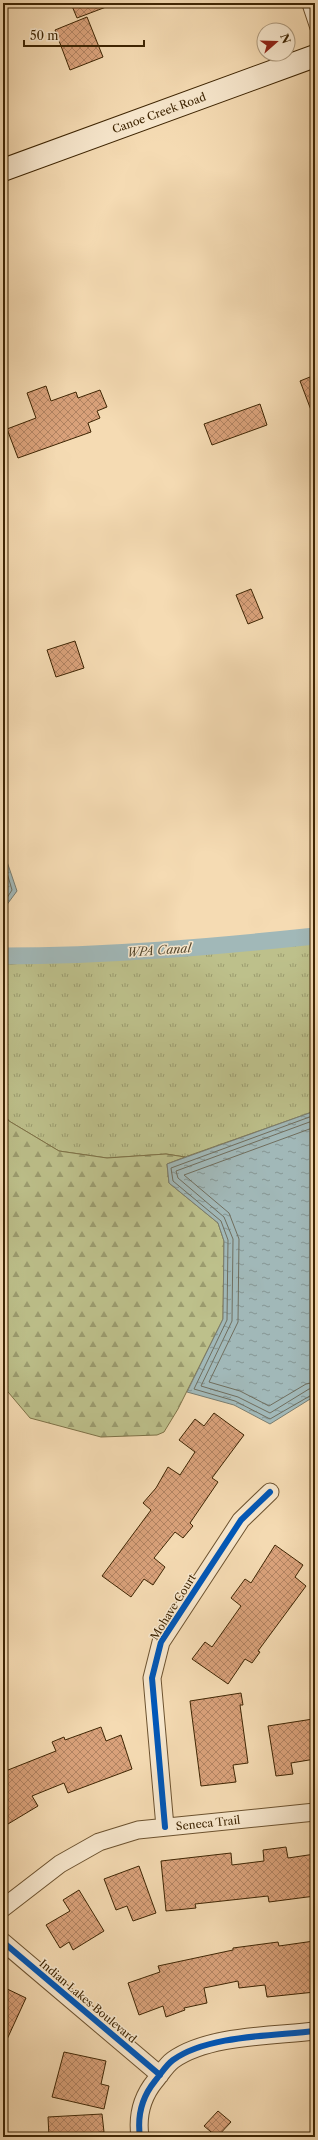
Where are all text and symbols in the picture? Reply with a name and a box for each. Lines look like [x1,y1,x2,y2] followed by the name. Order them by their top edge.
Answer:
[24,22,144,48] scale bar
[256,22,296,62] north arrow
[30,28,59,43] text: 50 m
[277,32,294,46] text: N
[110,89,208,136] street label: Canoe Creek Road
[126,940,193,960] water label: WPA Canal
[147,1571,199,1643] street label: Mohave Court
[175,1813,242,1833] street label: Seneca Trail
[37,1956,140,2046] street label: Indian Lakes Boulevard

